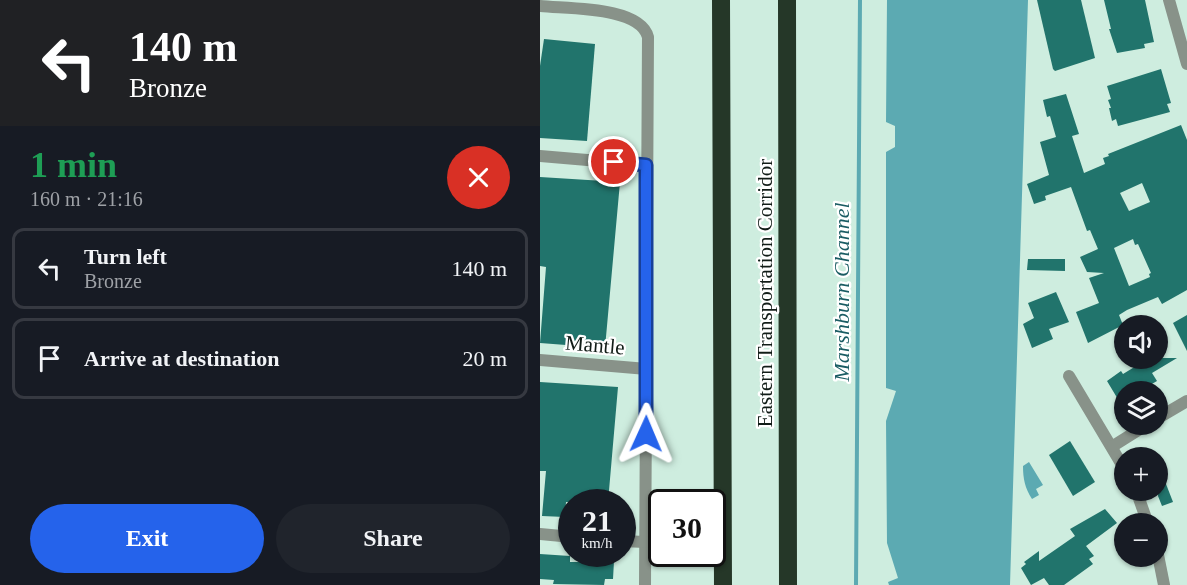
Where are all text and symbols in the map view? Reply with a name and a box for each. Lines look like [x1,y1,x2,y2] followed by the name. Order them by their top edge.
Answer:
[30,24,108,102] icon: left
[129,24,238,70] text: 140 m
[129,73,207,103] text: Bronze
[588,136,639,187] pin
[30,145,117,185] text: 1 min
[597,145,630,178] icon: arrive
[447,146,510,209] button: close
[753,159,777,427] street label: Eastern Transportation Corridor
[30,188,143,210] text: 160 m · 21:16
[829,202,854,383] water label: Marshburn Channel
[84,244,167,269] text: Turn left
[33,252,66,285] icon: left
[451,256,507,281] text: 140 m
[84,270,142,292] text: Bronze
[1114,315,1168,567] map controls
[1114,315,1168,369] button: sound
[564,330,626,360] street label: Mantle
[33,342,66,375] icon: arrive
[84,346,280,371] text: Arrive at destination
[462,346,507,371] text: 20 m
[1114,381,1168,435] button: layers
[614,402,678,466] position arrow
[1114,447,1168,501] button: +
[648,489,726,567] speed limit sign: 30
[30,504,264,573] button: Exit
[276,504,510,573] button: Share
[582,504,612,537] text: 21
[1114,513,1168,567] button: −
[582,535,612,551] text: km/h

